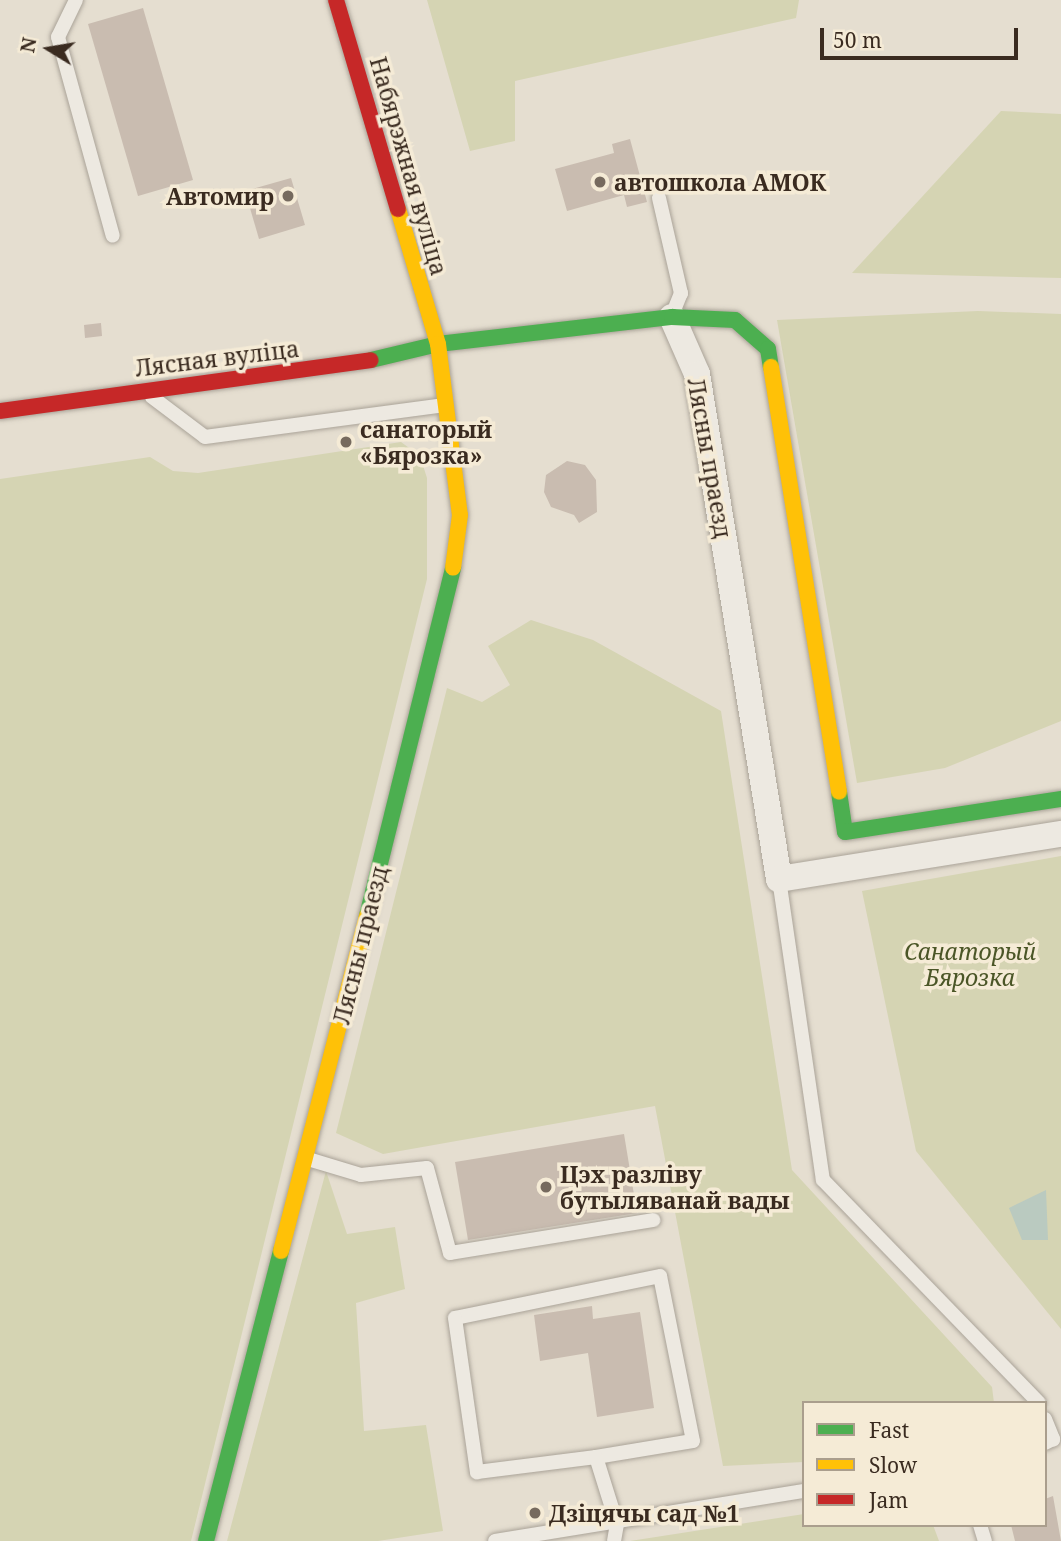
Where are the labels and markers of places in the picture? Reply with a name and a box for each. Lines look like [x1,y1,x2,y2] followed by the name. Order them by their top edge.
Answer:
[614,168,826,196] place label: автошкола АМОК
[592,174,608,190] marker: автошкола АМОК
[166,182,274,210] place label: Автомир
[280,188,296,204] marker: Автомир
[360,415,492,469] place label: санаторый «Бярозка»
[338,434,354,450] marker: санаторый «Бярозка»
[560,1160,790,1214] place label: Цэх разліву бутыляванай вады
[538,1179,554,1195] marker: Цэх разліву бутыляванай вады
[549,1499,739,1527] place label: Дзіцячы сад №1
[527,1505,543,1521] marker: Дзіцячы сад №1

